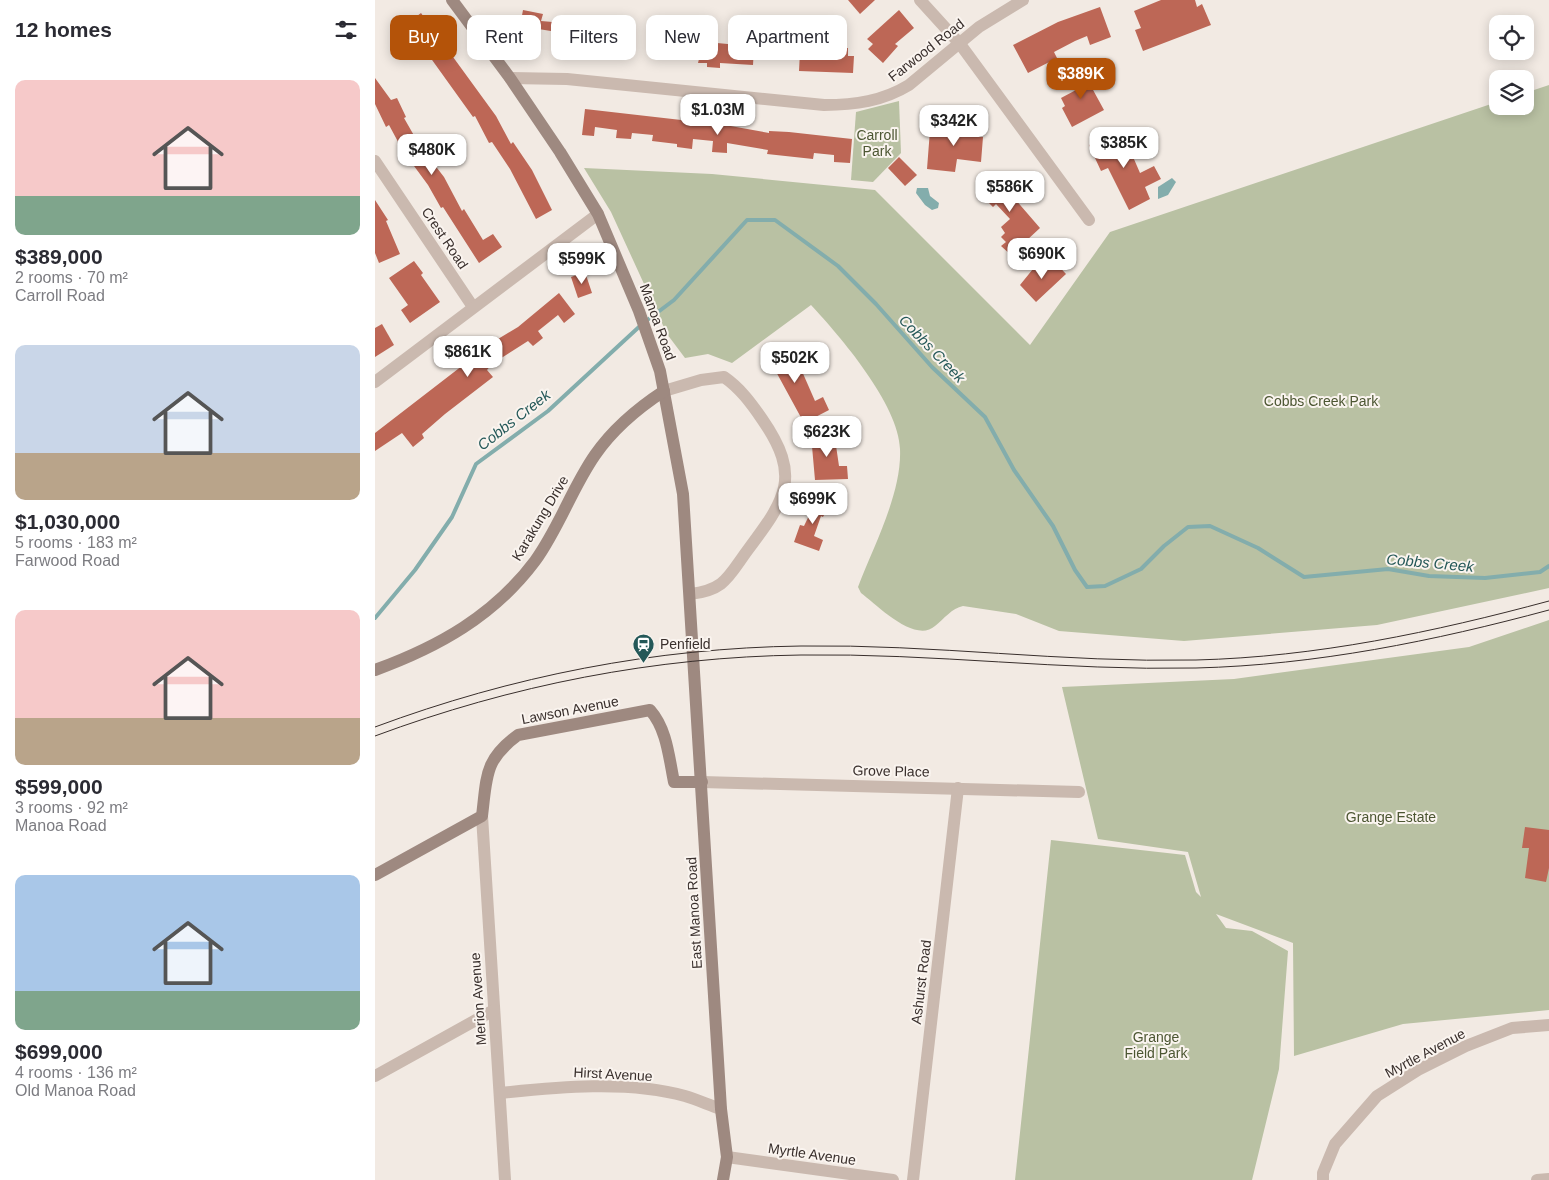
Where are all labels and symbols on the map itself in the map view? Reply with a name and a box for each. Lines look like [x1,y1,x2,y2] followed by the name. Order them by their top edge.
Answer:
[885,15,967,85] street label: Farwood Road
[1046,58,1116,100] pin: $389K
[677,94,759,136] pin: $1.03M
[919,104,989,147] pin: $342K
[1089,126,1159,169] pin: $385K
[856,127,898,159] park label: Carroll Park
[397,134,467,176] pin: $480K
[975,170,1045,213] pin: $586K
[419,204,471,272] street label: Crest Road
[1007,238,1077,280] pin: $690K
[547,242,617,285] pin: $599K
[637,282,679,362] street label: Manoa Road
[896,311,970,387] water label: Cobbs Creek
[433,336,503,378] pin: $861K
[760,342,830,384] pin: $502K
[474,385,555,453] water label: Cobbs Creek
[1264,393,1379,409] park label: Cobbs Creek Park
[792,416,862,458] pin: $623K
[508,472,572,563] street label: Karakung Drive
[778,482,848,525] pin: $699K
[1386,550,1476,575] water label: Cobbs Creek
[632,632,656,663] station icon: Penfield
[660,636,711,652] place label: Penfield
[520,693,620,727] street label: Lawson Avenue
[852,762,930,780] street label: Grove Place
[1346,809,1436,825] park label: Grange Estate
[683,857,705,969] street label: East Manoa Road
[908,939,934,1025] street label: Ashurst Road
[467,952,489,1046] street label: Merion Avenue
[1382,1025,1468,1081] street label: Myrtle Avenue
[1124,1029,1189,1061] park label: Grange Field Park
[573,1064,653,1084] street label: Hirst Avenue
[767,1140,857,1168] street label: Myrtle Avenue

